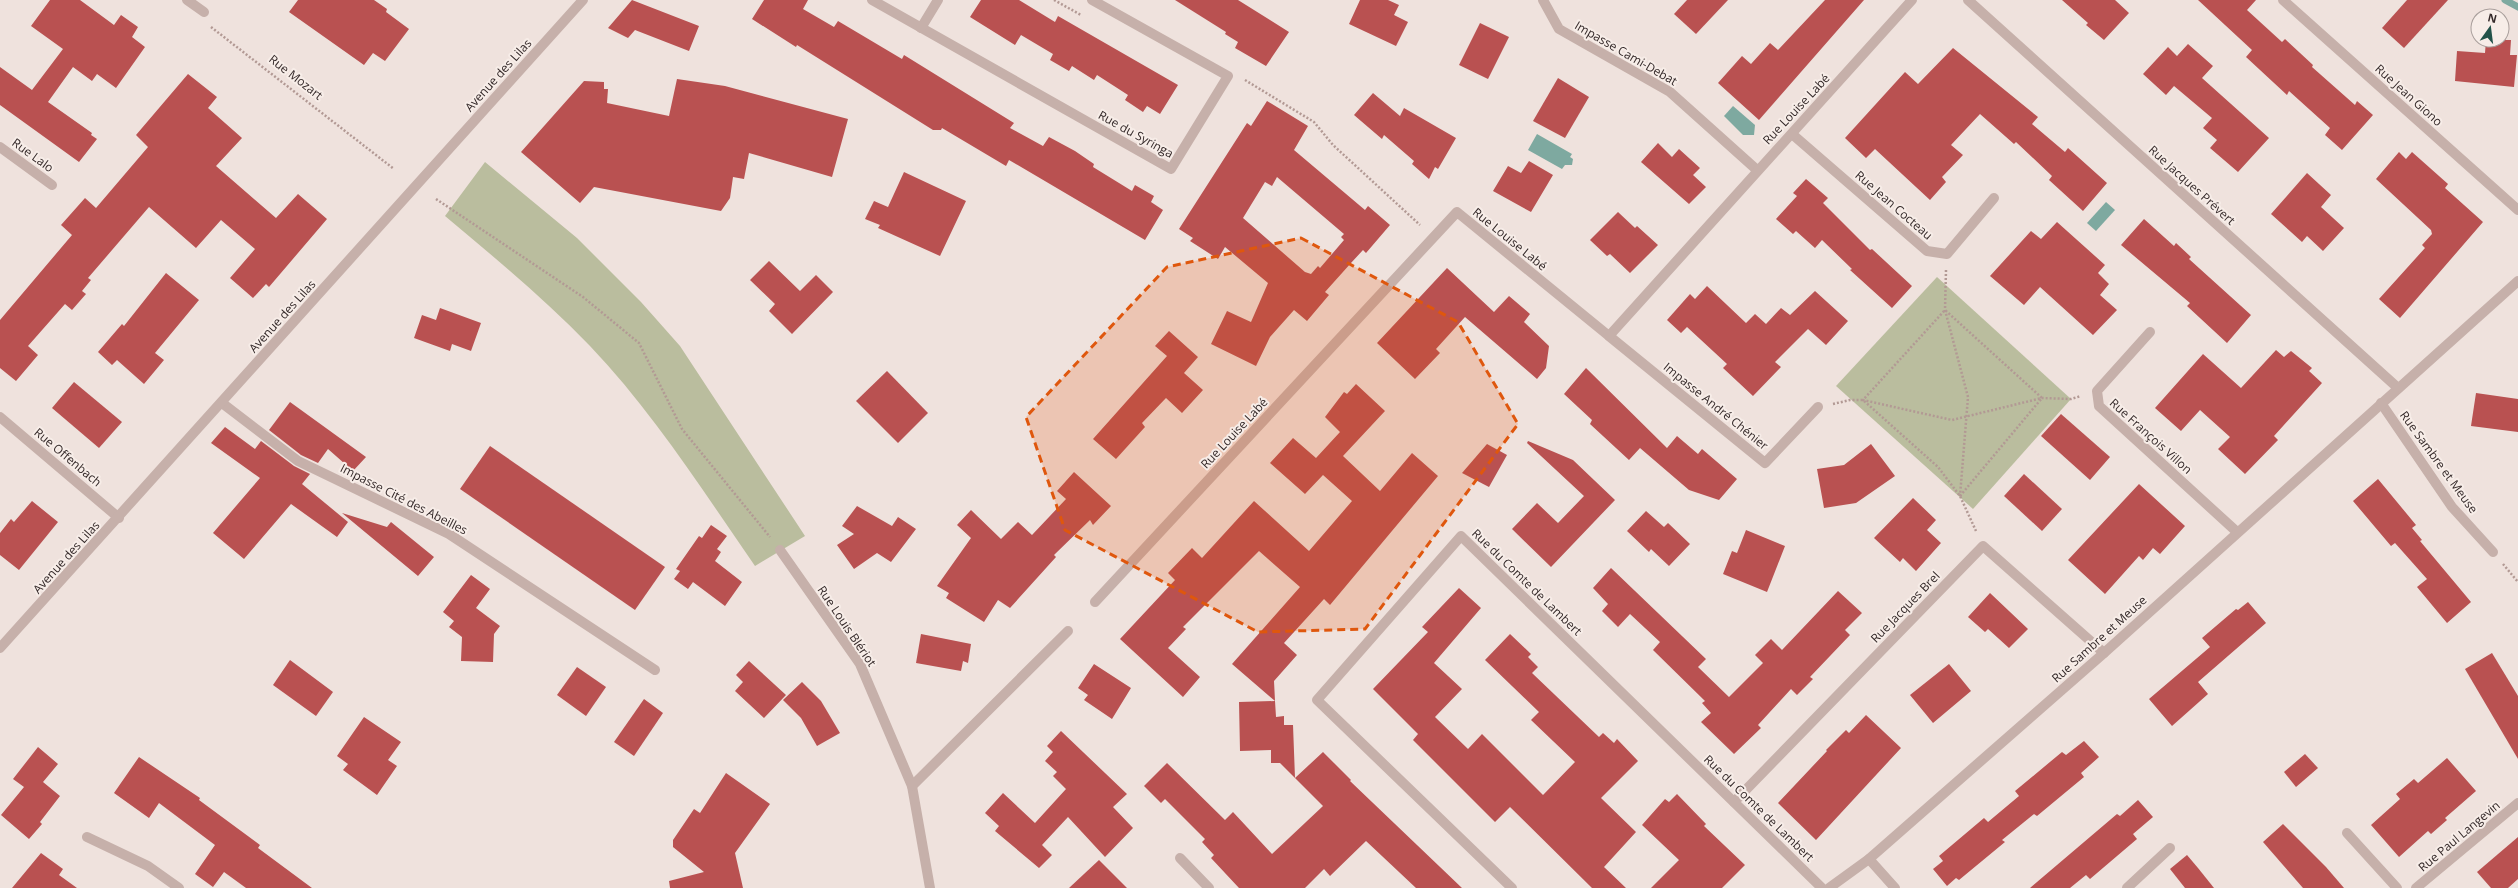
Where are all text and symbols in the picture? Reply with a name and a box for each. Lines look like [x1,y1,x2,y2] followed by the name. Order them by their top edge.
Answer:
[2470,8,2510,48] north arrow
[2486,9,2499,26] text: N
[1572,17,1680,89] street label: Impasse Cami-Debat
[461,35,535,115] street label: Avenue des Lilas
[266,51,326,103] street label: Rue Mozart
[2372,60,2446,130] street label: Rue Jean Giono
[1759,70,1833,148] street label: Rue Louise Labé
[1095,106,1177,162] street label: Rue du Syringa
[9,134,57,176] street label: Rue Lalo
[2145,141,2239,229] street label: Rue Jacques Prévert
[1852,167,1936,243] street label: Rue Jean Cocteau
[1469,204,1551,274] street label: Rue Louise Labé
[245,276,319,356] street label: Avenue des Lilas
[1660,358,1772,454] street label: Impasse André Chénier
[1197,394,1271,472] street label: Rue Louise Labé
[2106,394,2196,478] street label: Rue François Villon
[2396,407,2482,517] street label: Rue Sambre et Meuse
[31,424,105,490] street label: Rue Offenbach
[337,460,471,539] street label: Impasse Cité des Abeilles
[29,517,103,597] street label: Avenue des Lilas
[1468,525,1586,639] street label: Rue du Comte de Lambert
[1867,568,1943,646] street label: Rue Jacques Brel
[814,582,880,670] street label: Rue Louis Blériot
[2048,592,2150,686] street label: Rue Sambre et Meuse
[1700,751,1818,865] street label: Rue du Comte de Lambert
[2414,797,2504,875] street label: Rue Paul Langevin

